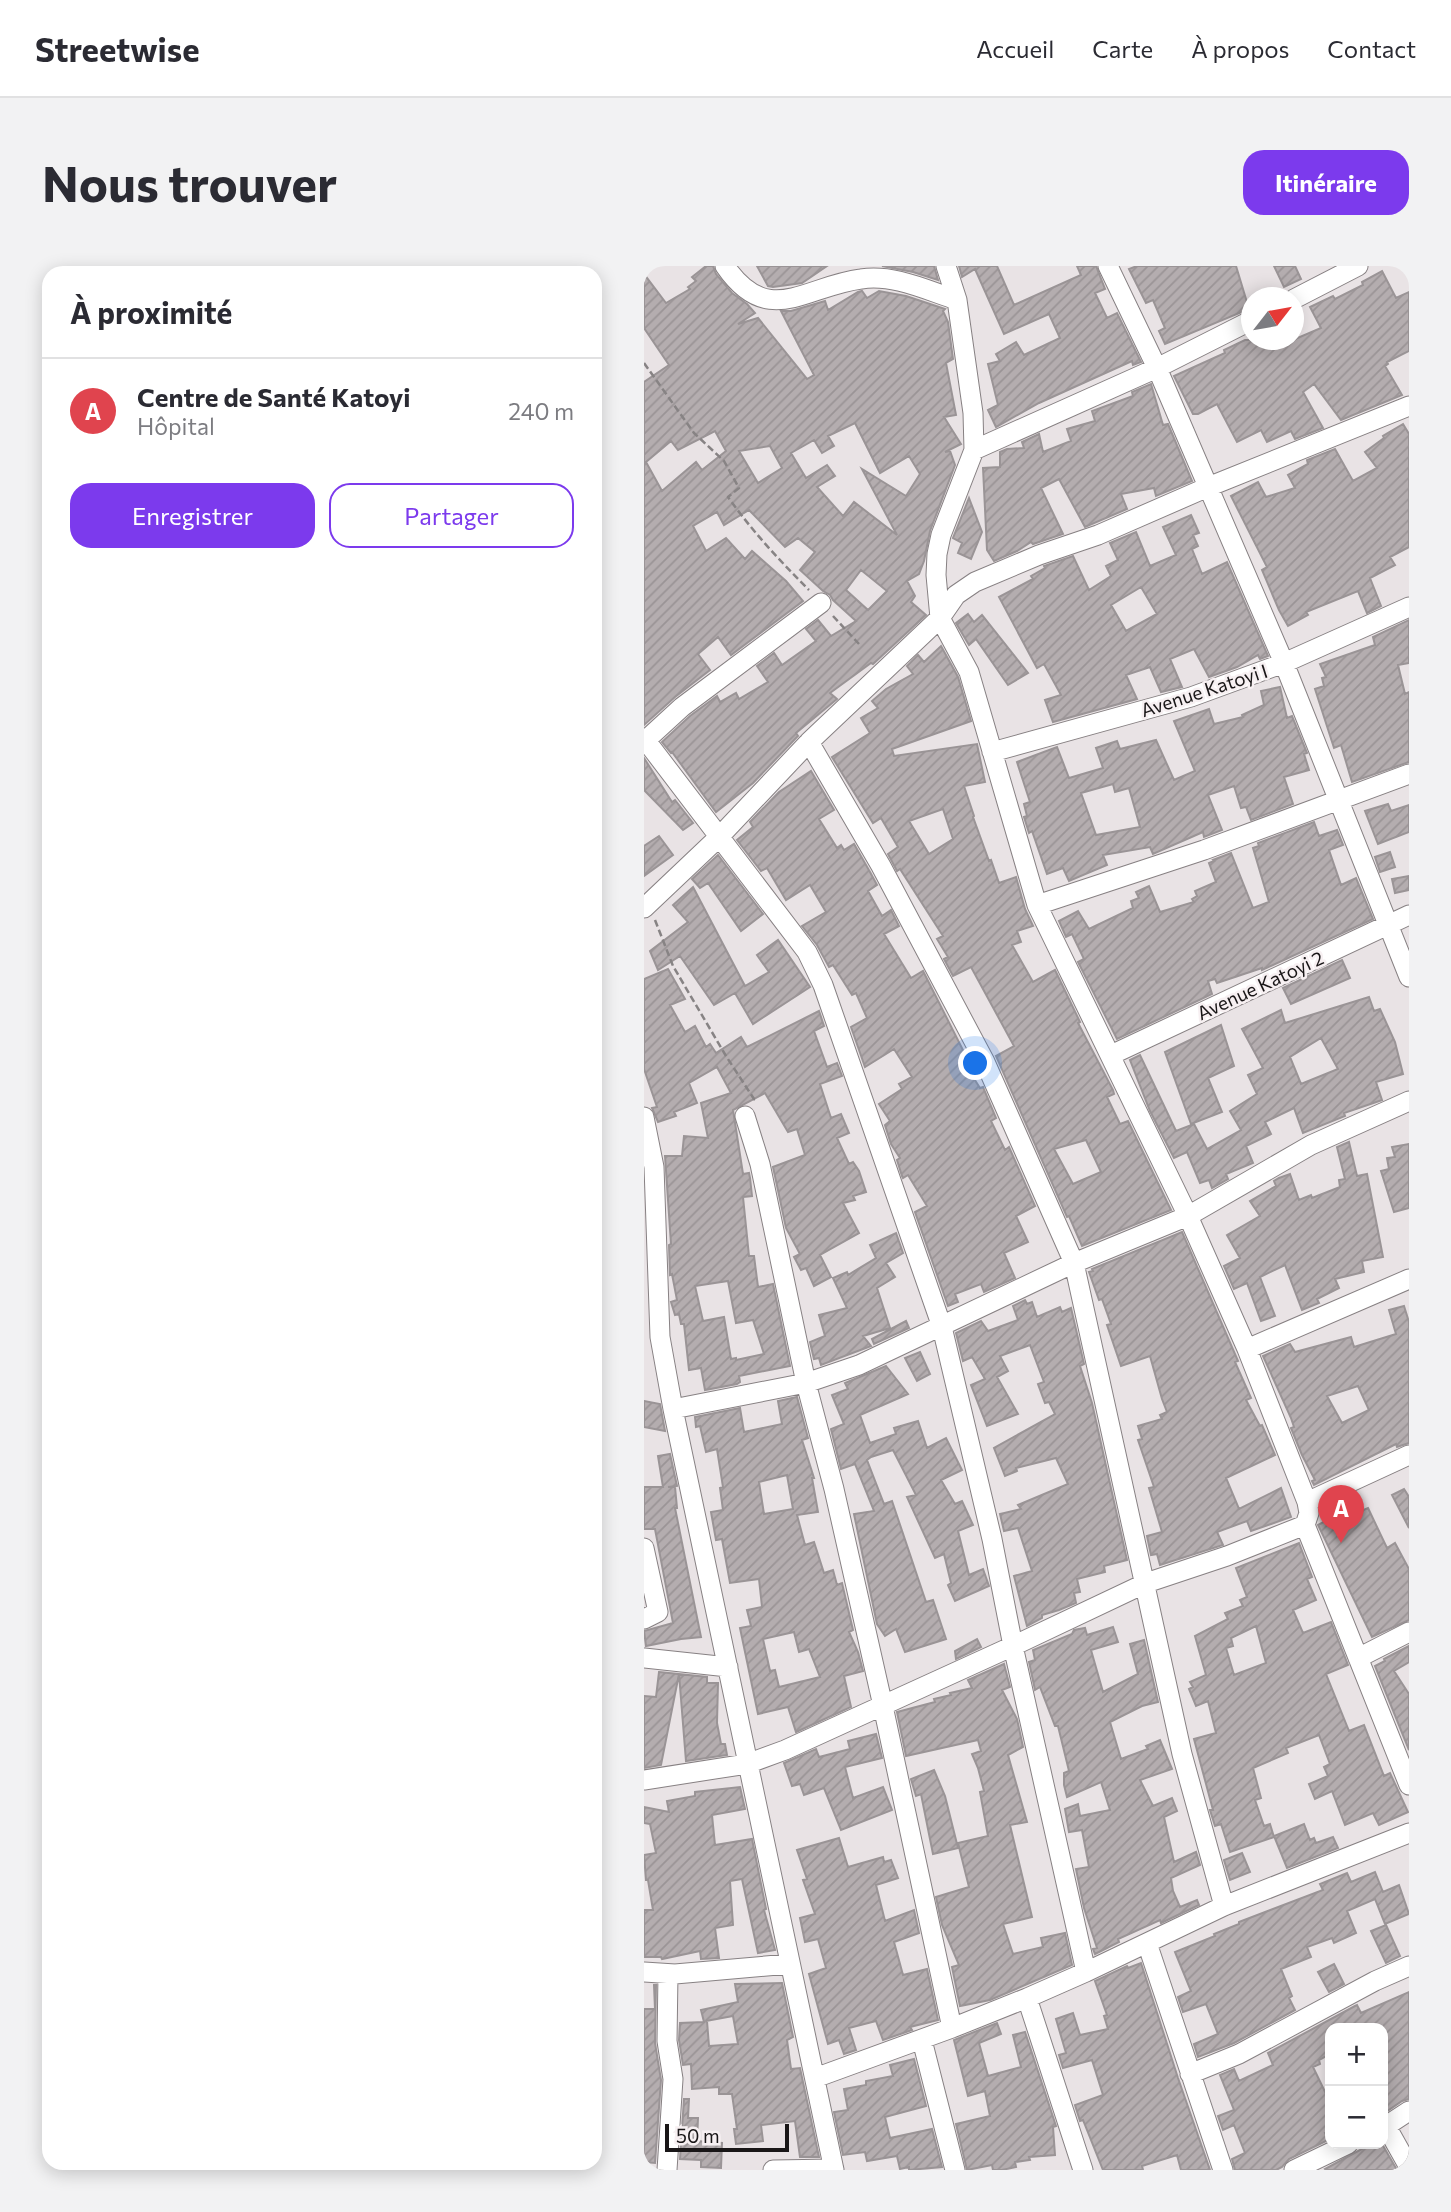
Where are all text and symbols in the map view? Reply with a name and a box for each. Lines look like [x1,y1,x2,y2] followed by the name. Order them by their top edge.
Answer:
[35,28,200,69] text: Streetwise
[976,34,1054,63] text: Accueil
[1092,34,1153,63] text: Carte
[1191,34,1289,63] text: À propos
[1327,34,1416,63] text: Contact
[1243,150,1409,215] button: Itinéraire
[42,152,337,212] text: Nous trouver
[1241,287,1304,350] north arrow
[70,293,232,330] text: À proximité
[137,381,411,412] text: Centre de Santé Katoyi
[85,397,101,425] text: A
[508,397,574,425] text: 240 m
[137,412,215,440] text: Hôpital
[70,483,315,548] button: Enregistrer
[329,483,574,548] button: Partager
[1138,659,1270,721] street label: Avenue Katoyi I
[1193,946,1327,1024] street label: Avenue Katoyi 2
[958,1046,992,1080] your location
[1318,1485,1364,1543] pin: A
[1325,2023,1388,2149] map controls
[1325,2023,1388,2086] button: +
[1325,2086,1388,2149] button: −
[665,2121,789,2153] scale bar
[676,2124,720,2147] text: 50 m

